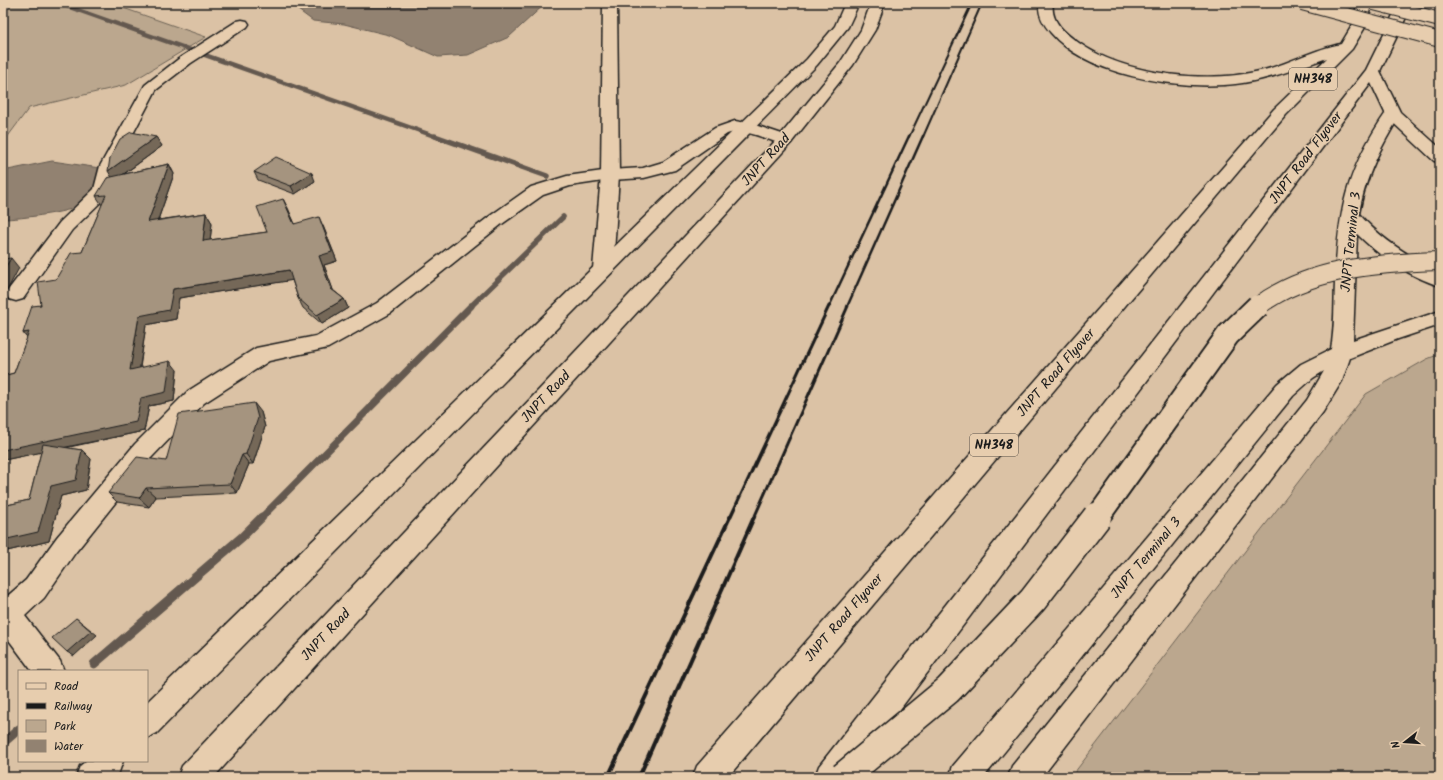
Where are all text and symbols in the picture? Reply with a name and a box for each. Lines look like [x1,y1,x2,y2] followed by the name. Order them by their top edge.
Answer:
[1289,68,1337,90] road number: NH348
[1264,106,1349,209] street label: JNPT Road Flyover
[736,128,797,191] street label: JNPT Road
[1335,191,1367,293] street label: JNPT Terminal 3
[1011,323,1102,422] street label: JNPT Road Flyover
[516,365,577,428] street label: JNPT Road
[970,434,1018,456] road number: NH348
[1105,512,1187,604] street label: JNPT Terminal 3
[799,568,890,667] street label: JNPT Road Flyover
[296,603,357,666] street label: JNPT Road
[18,670,148,762] legend
[54,677,79,696] text: Road
[54,697,92,716] text: Railway
[54,717,76,736] text: Park
[1385,722,1425,762] north arrow
[54,737,84,756] text: Water
[1387,739,1406,751] text: N

